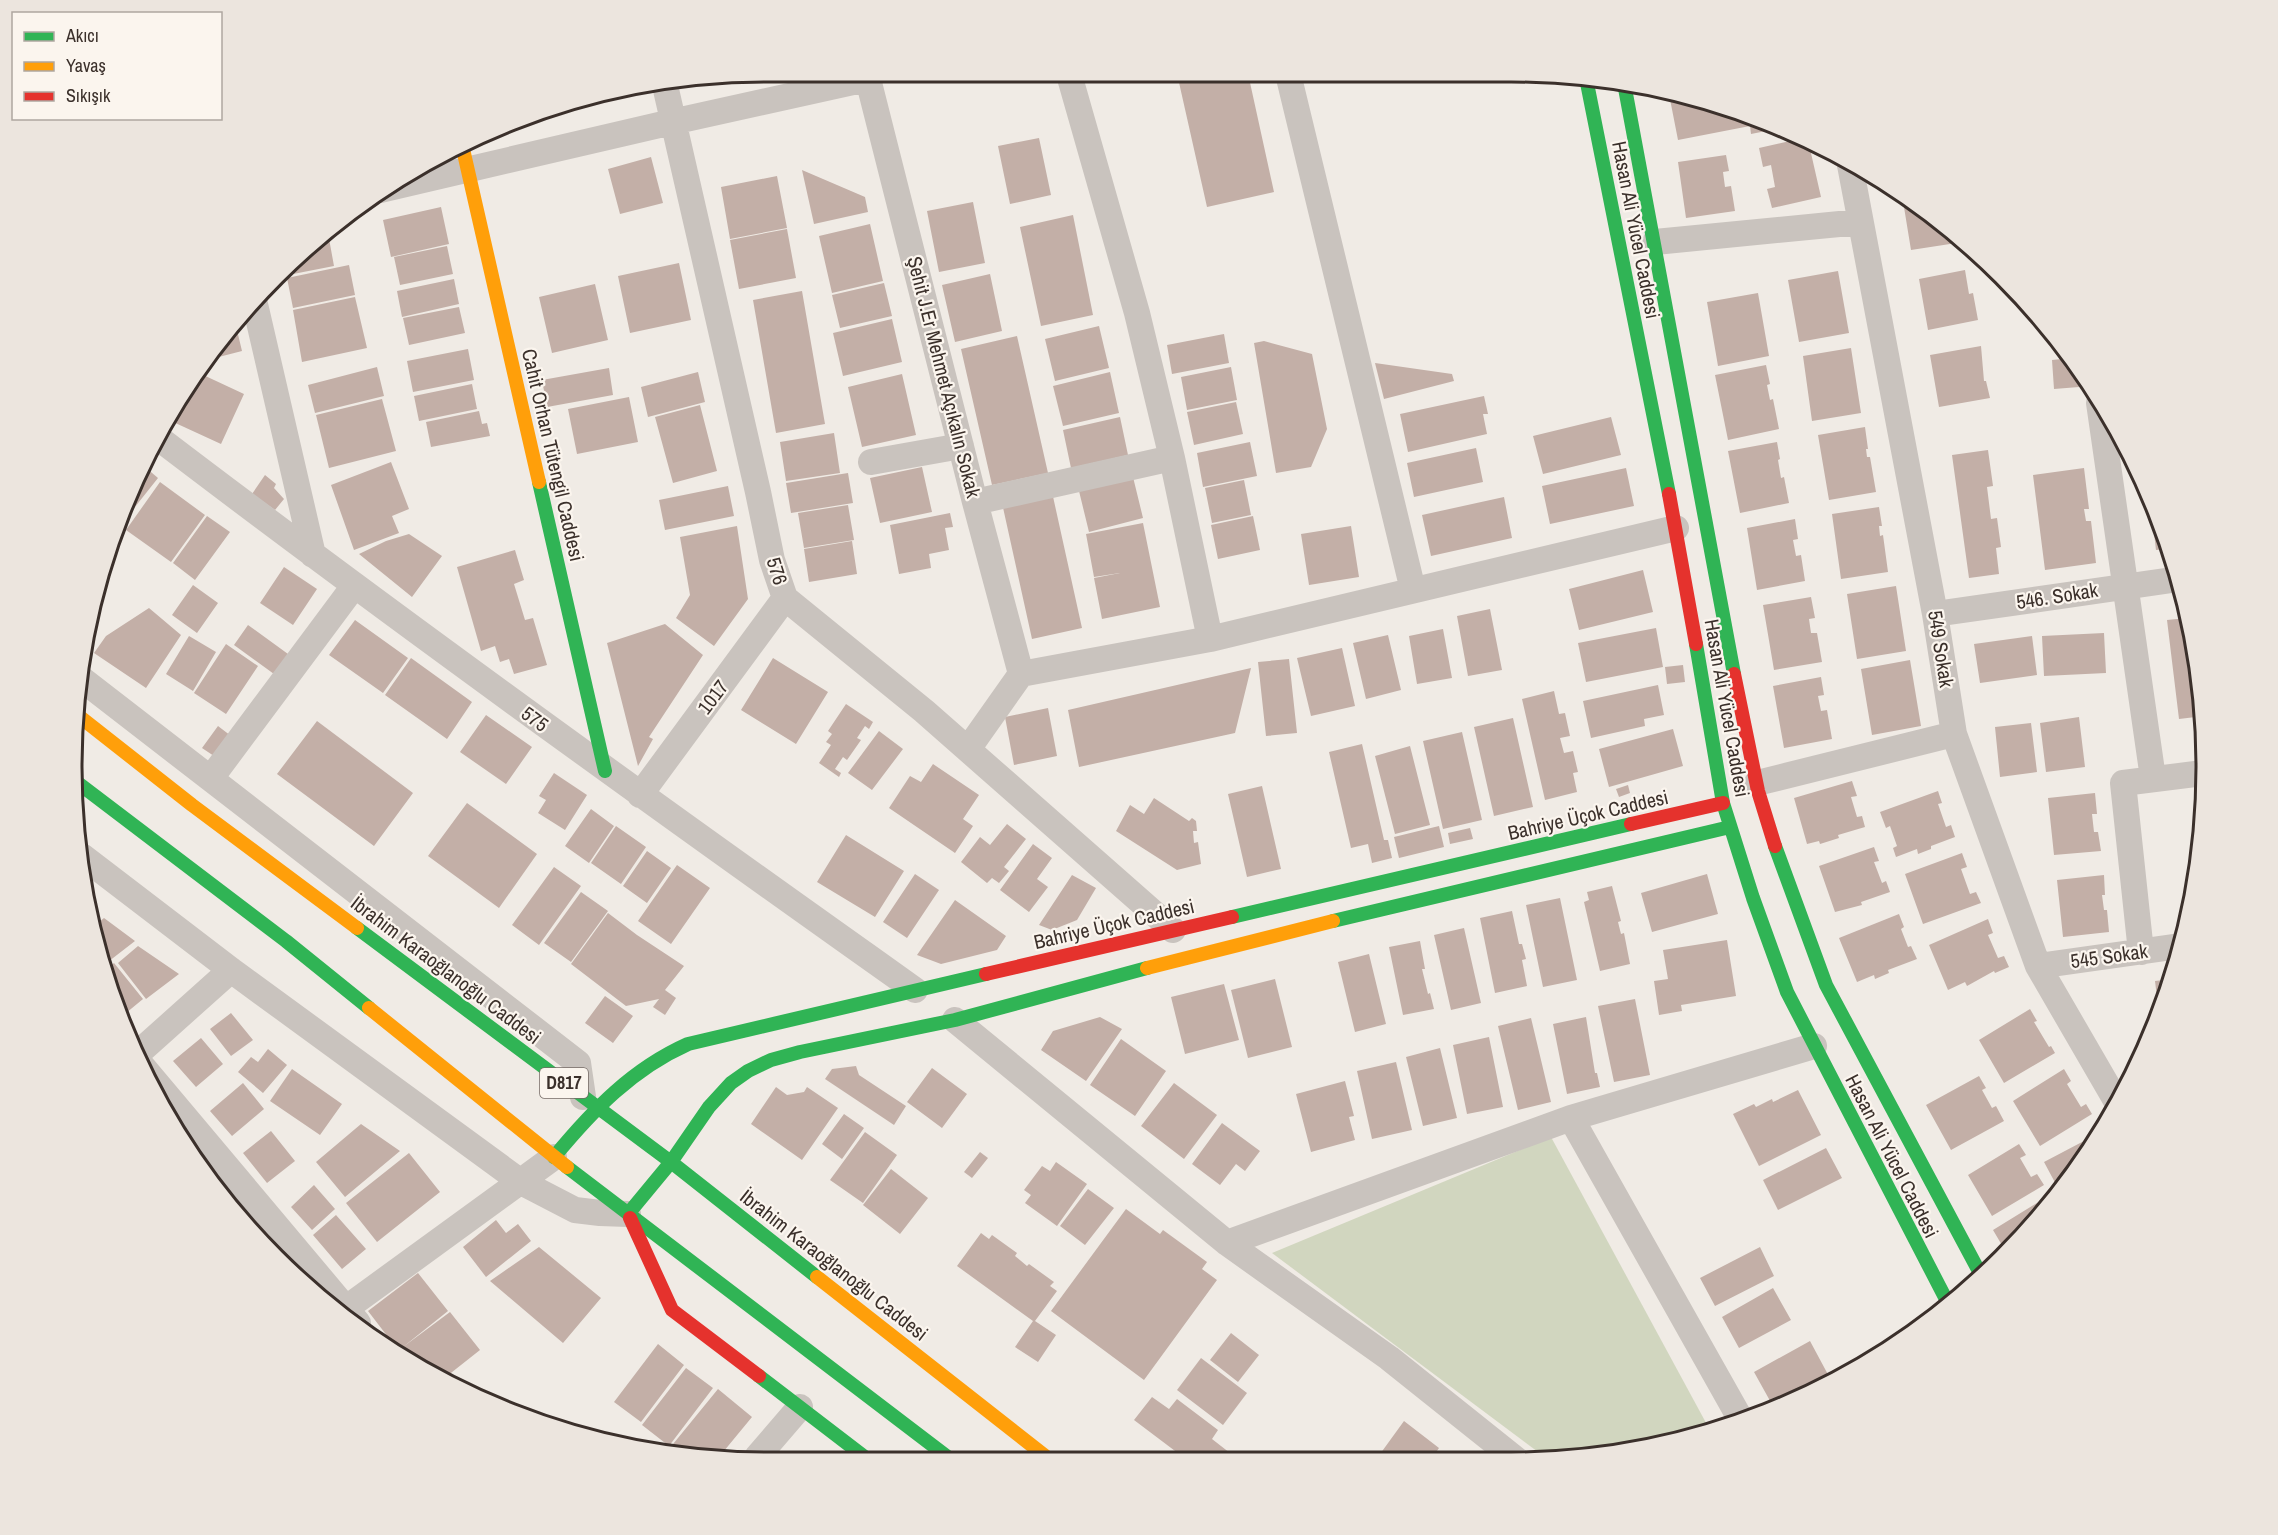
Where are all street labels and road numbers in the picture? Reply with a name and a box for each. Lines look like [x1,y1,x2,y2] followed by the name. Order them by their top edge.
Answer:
[1606,139,1667,321] street label: Hasan Ali Yücel Caddesi
[901,253,988,501] street label: Şehit J.Er Mehmet Açıkalın Sokak
[516,346,591,564] street label: Cahit Orhan Tütengil Caddesi
[761,554,794,588] street label: 576
[2014,576,2100,615] street label: 546. Sokak
[1922,609,1961,690] street label: 549 Sokak
[1699,617,1756,799] street label: Hasan Ali Yücel Caddesi
[691,674,734,719] street label: 1017
[516,700,554,738] street label: 575
[1505,783,1671,846] street label: Bahriye Üçok Caddesi
[346,889,547,1050] street label: İbrahim Karaoğlanoğlu Caddesi
[1031,892,1197,955] street label: Bahriye Üçok Caddesi
[2069,937,2150,974] street label: 545 Sokak
[540,1068,588,1098] road number: D817
[1840,1069,1945,1242] street label: Hasan Ali Yücel Caddesi
[735,1183,934,1347] street label: İbrahim Karaoğlanoğlu Caddesi

